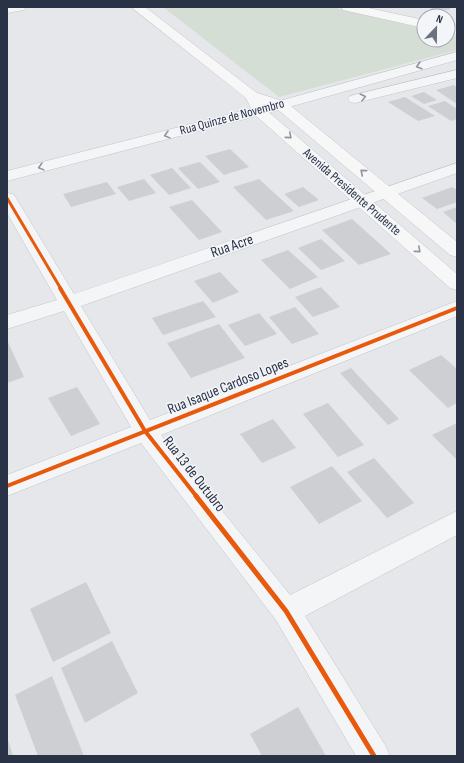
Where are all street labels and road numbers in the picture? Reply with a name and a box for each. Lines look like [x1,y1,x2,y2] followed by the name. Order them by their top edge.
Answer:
[178,95,286,139] street label: Rua Quinze de Novembro
[299,144,404,239] street label: Avenida Presidente Prudente
[208,230,256,262] street label: Rua Acre
[165,353,291,419] street label: Rua Isaque Cardoso Lopes
[159,432,229,516] street label: Rua 13 de Outubro

